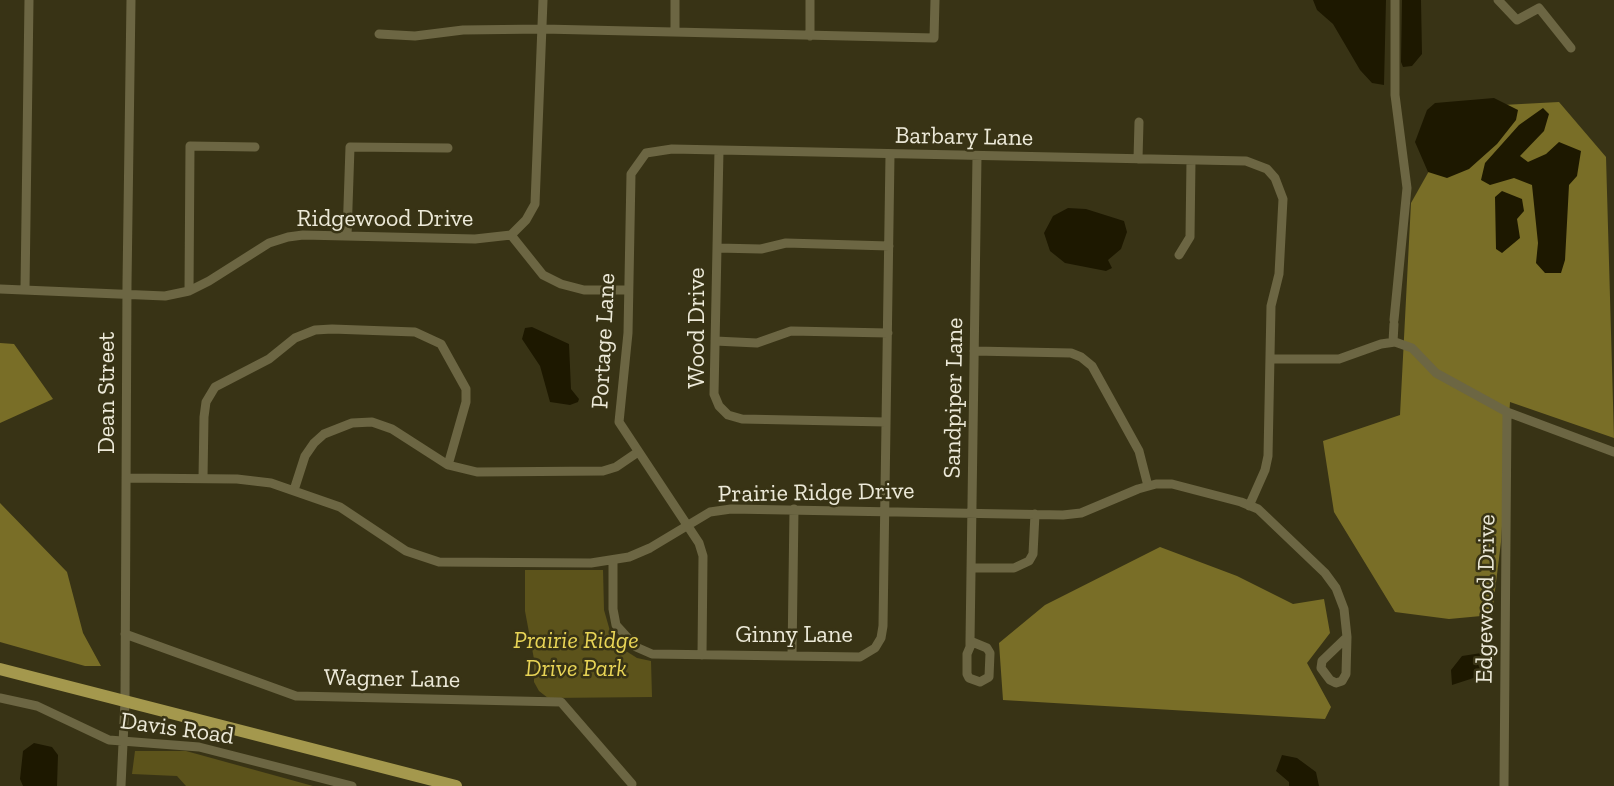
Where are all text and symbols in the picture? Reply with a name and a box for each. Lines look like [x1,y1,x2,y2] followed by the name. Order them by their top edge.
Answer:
[895,121,1033,153] street label: Barbary Lane
[297,205,473,233] street label: Ridgewood Drive
[683,267,711,389] street label: Wood Drive
[586,272,622,410] street label: Portage Lane
[938,317,970,479] street label: Sandpiper Lane
[93,332,121,454] street label: Dean Street
[717,477,915,509] street label: Prairie Ridge Drive
[1470,514,1502,684] street label: Edgewood Drive
[735,621,853,649] street label: Ginny Lane
[513,627,639,683] park label: Prairie Ridge Drive Park
[324,663,460,695] street label: Wagner Lane
[118,707,236,751] street label: Davis Road

